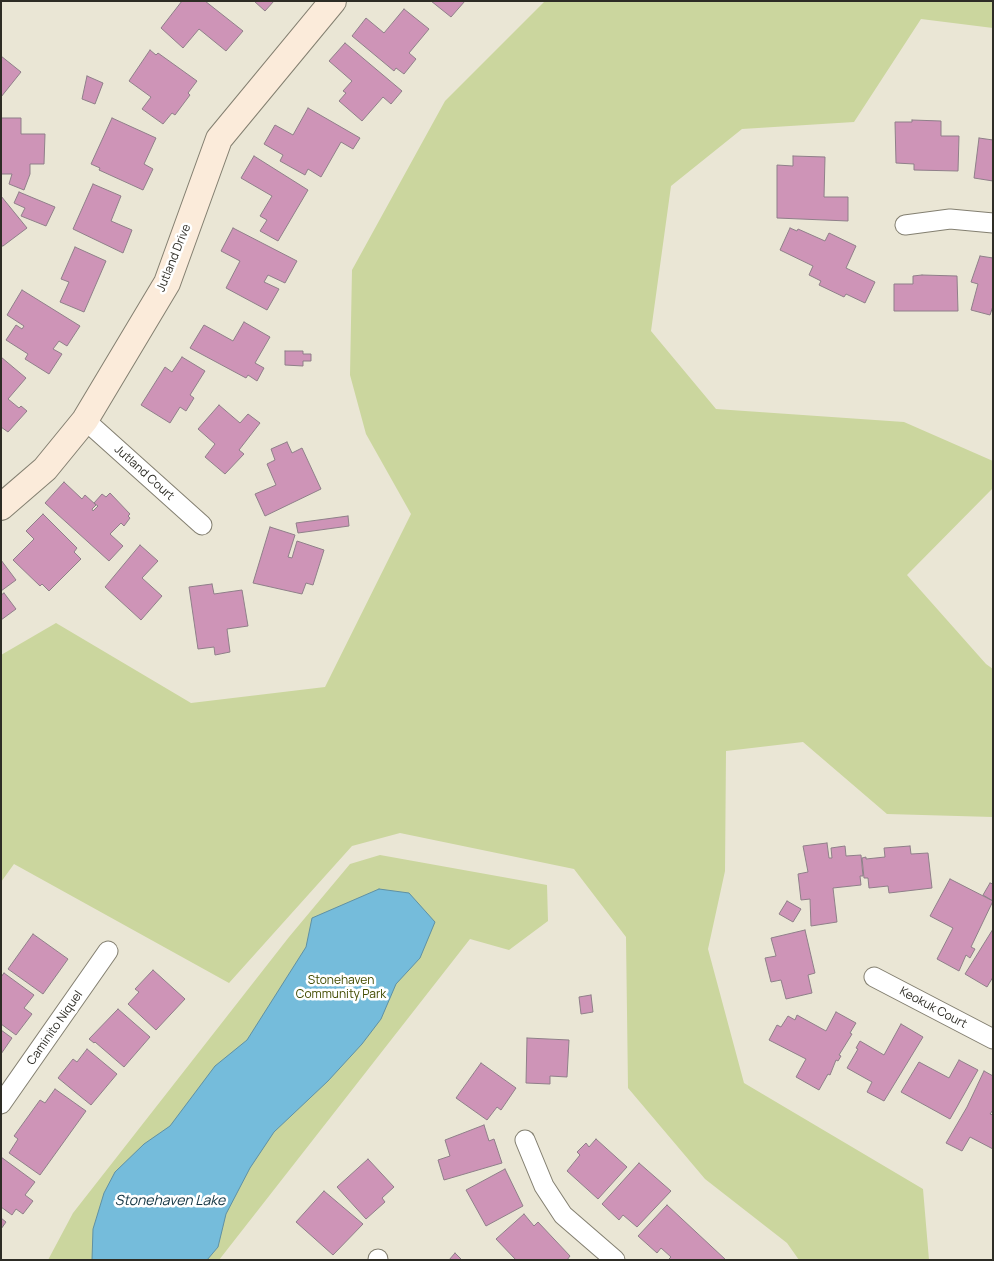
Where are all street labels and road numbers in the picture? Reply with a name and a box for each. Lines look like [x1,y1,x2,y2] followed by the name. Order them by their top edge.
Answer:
[154,222,194,294] street label: Jutland Drive
[111,442,177,504] street label: Jutland Court
[897,984,969,1032] street label: Keokuk Court
[24,988,86,1068] street label: Caminito Niquel

